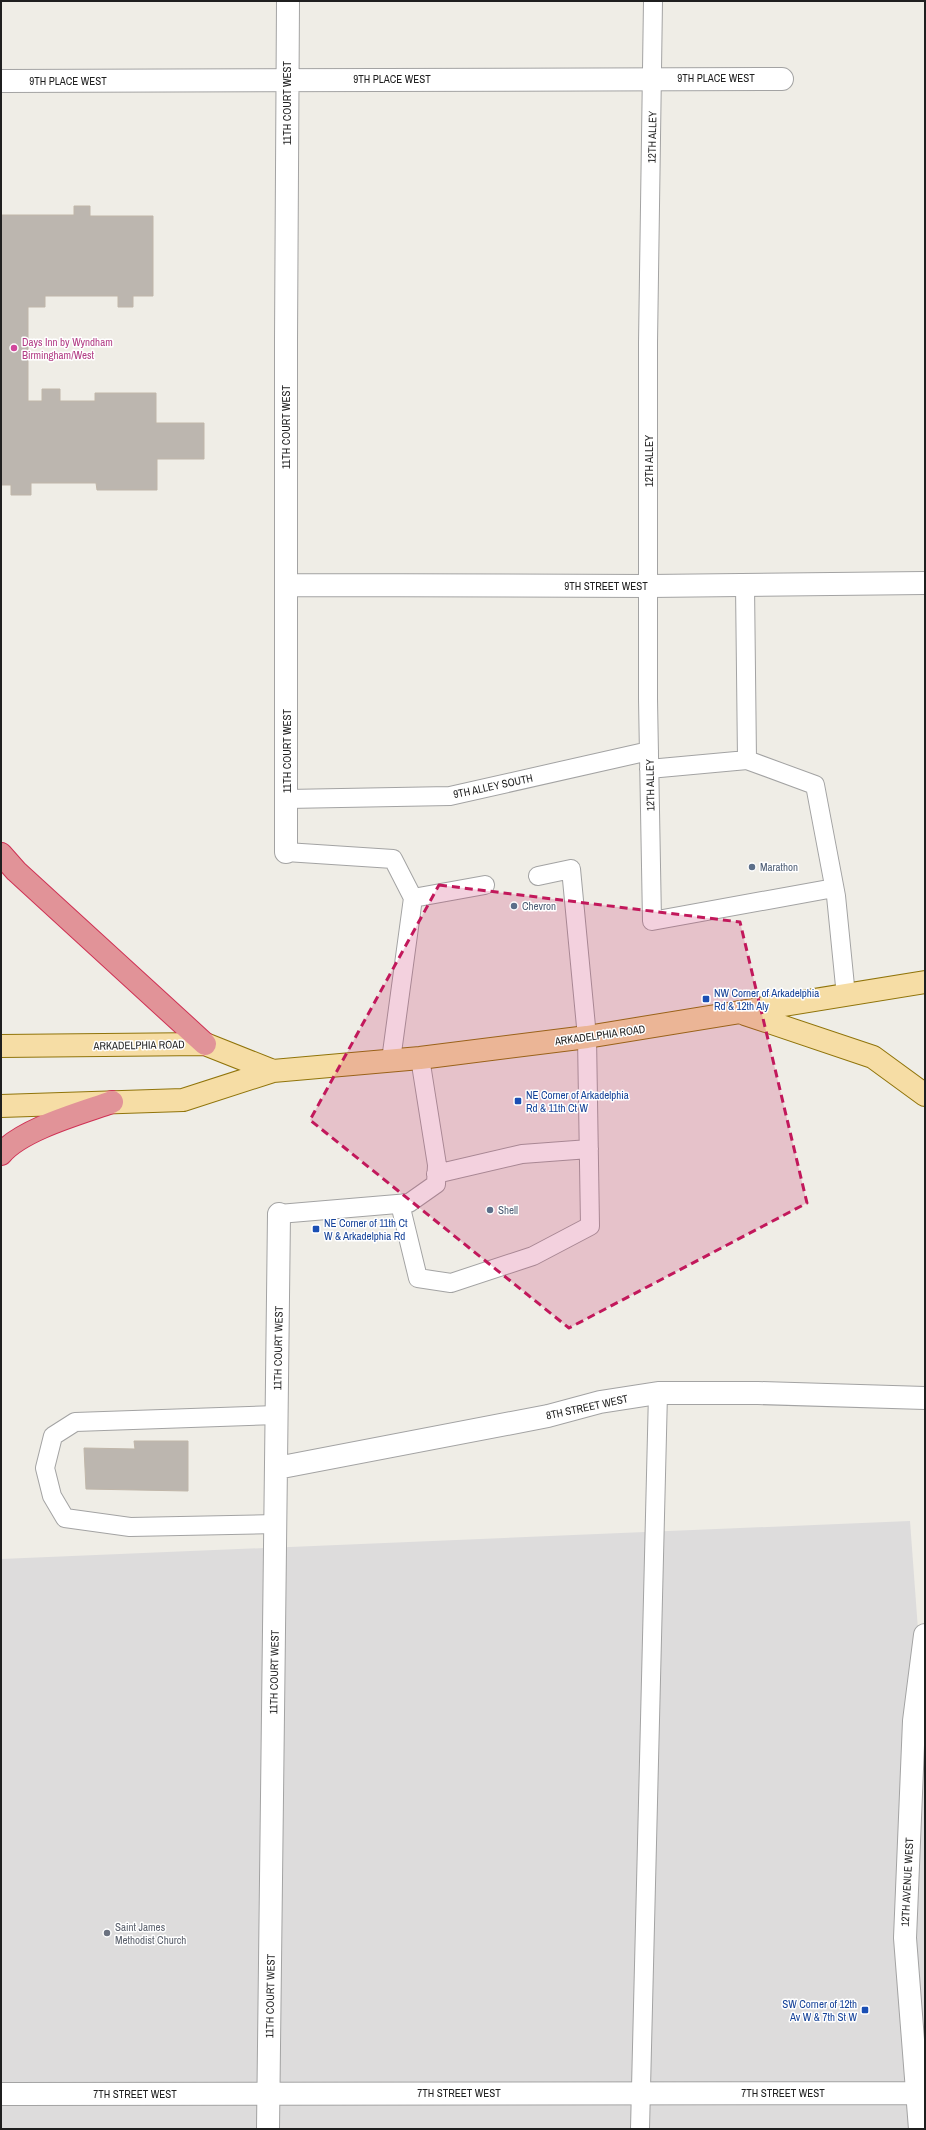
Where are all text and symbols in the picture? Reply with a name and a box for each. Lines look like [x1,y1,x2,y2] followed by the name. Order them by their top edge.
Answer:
[280,60,294,145] street label: 11TH COURT WEST
[677,71,755,85] street label: 9TH PLACE WEST
[353,72,431,86] street label: 9TH PLACE WEST
[29,74,107,88] street label: 9TH PLACE WEST
[645,111,659,163] street label: 12TH ALLEY
[22,335,113,362] place label: Days Inn by Wyndham Birmingham/West
[9,343,19,353] marker: Days Inn by Wyndham Birmingham/West
[279,384,293,469] street label: 11TH COURT WEST
[642,435,656,487] street label: 12TH ALLEY
[564,579,648,593] street label: 9TH STREET WEST
[280,708,294,793] street label: 11TH COURT WEST
[643,759,657,811] street label: 12TH ALLEY
[452,771,534,801] street label: 9TH ALLEY SOUTH
[760,860,798,874] place label: Marathon
[747,862,757,872] marker: Marathon
[522,899,556,913] place label: Chevron
[509,901,519,911] marker: Chevron
[714,986,819,1013] place label: NW Corner of Arkadelphia Rd & 12th Aly
[701,994,711,1004] marker: NW Corner of Arkadelphia Rd & 12th Aly
[553,1022,646,1048] street label: ARKADELPHIA ROAD
[92,1037,185,1053] street label: ARKADELPHIA ROAD
[526,1088,629,1115] place label: NE Corner of Arkadelphia Rd & 11th Ct W
[513,1096,523,1106] marker: NE Corner of Arkadelphia Rd & 11th Ct W
[498,1203,518,1217] place label: Shell
[485,1205,495,1215] marker: Shell
[324,1216,408,1243] place label: NE Corner of 11th Ct W & Arkadelphia Rd
[311,1224,321,1234] marker: NE Corner of 11th Ct W & Arkadelphia Rd
[270,1305,286,1390] street label: 11TH COURT WEST
[545,1391,630,1423] street label: 8TH STREET WEST
[266,1629,282,1714] street label: 11TH COURT WEST
[898,1837,916,1927] street label: 12TH AVENUE WEST
[115,1920,186,1947] place label: Saint James Methodist Church
[102,1928,112,1938] marker: Saint James Methodist Church
[262,1953,278,2038] street label: 11TH COURT WEST
[782,1997,857,2024] place label: SW Corner of 12th Av W & 7th St W
[860,2005,870,2015] marker: SW Corner of 12th Av W & 7th St W
[417,2086,501,2100] street label: 7TH STREET WEST
[741,2086,825,2100] street label: 7TH STREET WEST
[93,2087,177,2101] street label: 7TH STREET WEST

